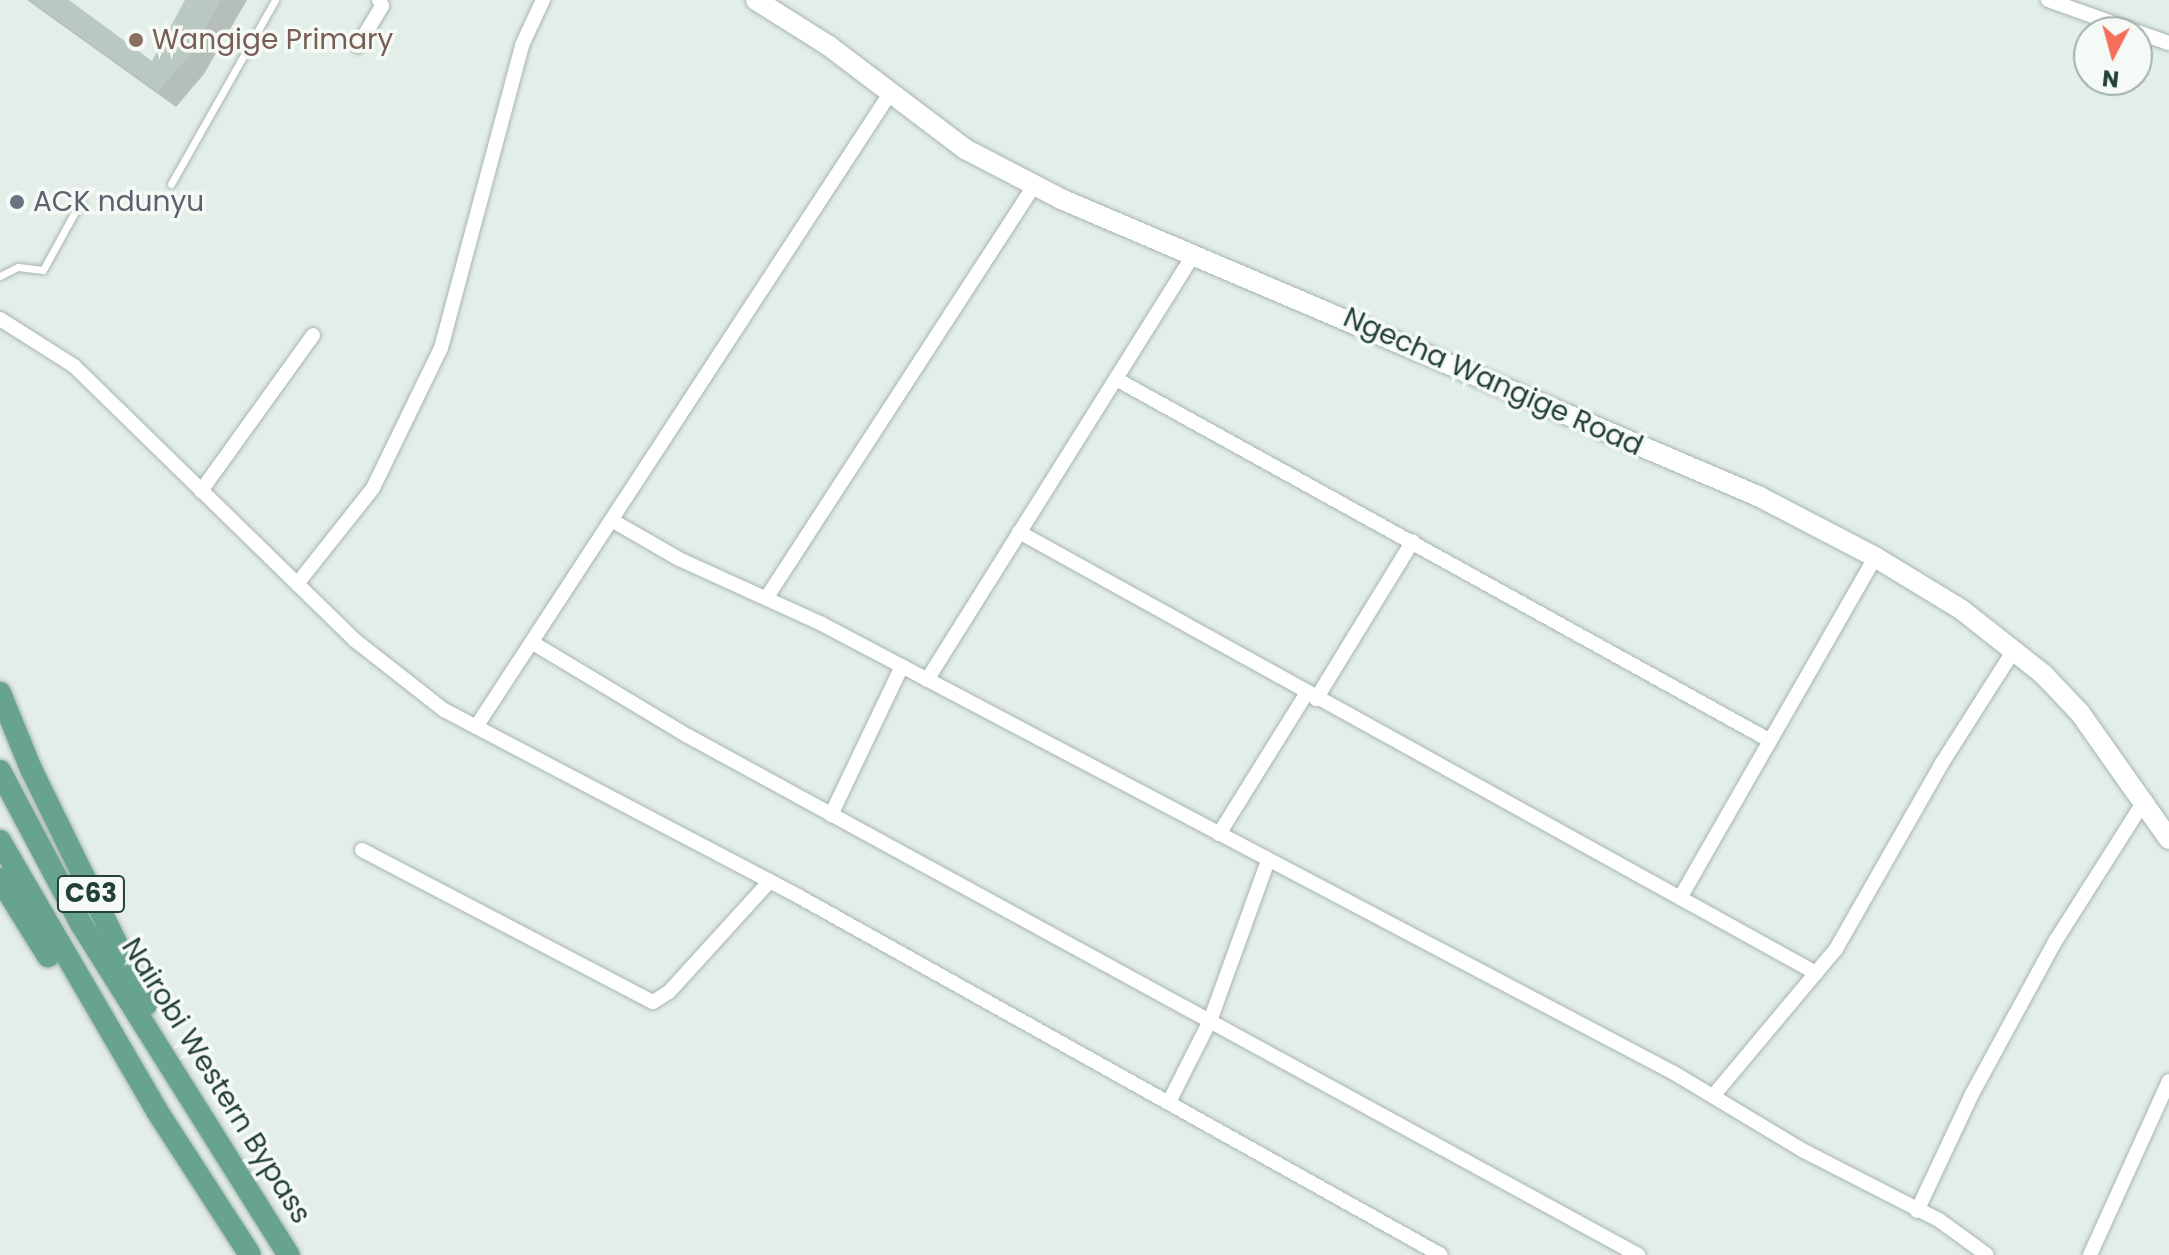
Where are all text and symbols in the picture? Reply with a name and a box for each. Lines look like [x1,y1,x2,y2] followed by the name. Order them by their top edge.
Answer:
[2073,16,2153,96] north arrow
[152,23,393,57] place label: Wangige Primary
[127,31,145,49] marker: Wangige Primary
[2101,62,2121,95] text: N
[33,185,204,219] place label: ACK ndunyu
[8,193,26,211] marker: ACK ndunyu
[1338,301,1648,463] street label: Ngecha Wangige Road
[55,872,127,916] road number: C63
[114,932,318,1230] street label: Nairobi Western Bypass

